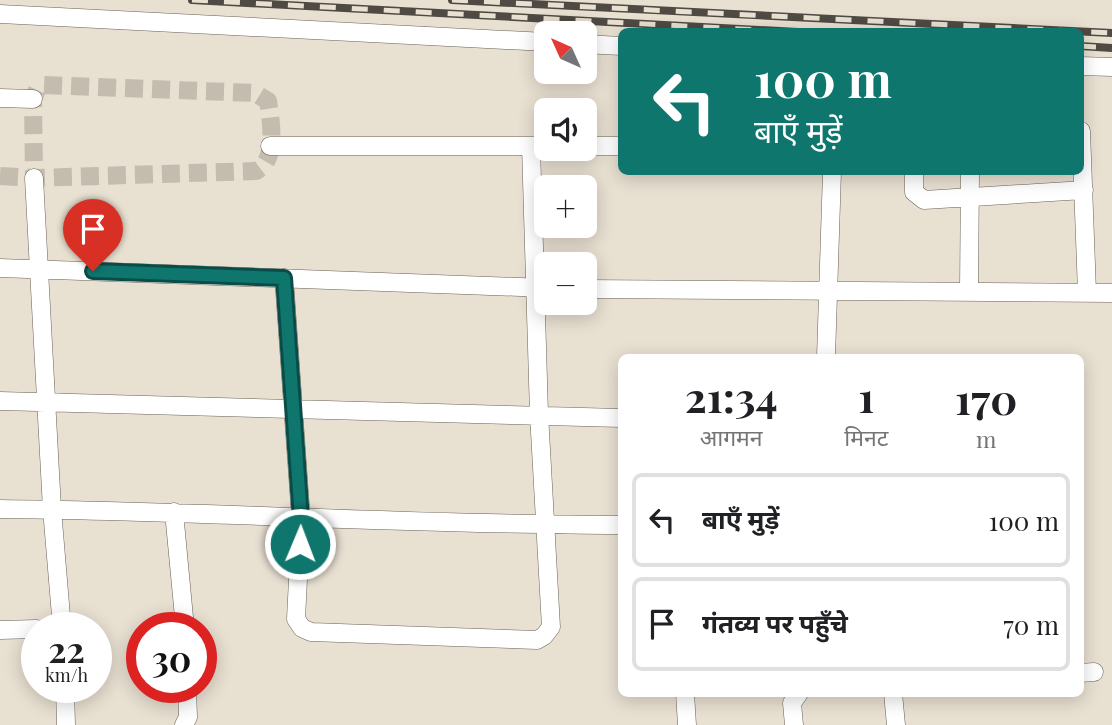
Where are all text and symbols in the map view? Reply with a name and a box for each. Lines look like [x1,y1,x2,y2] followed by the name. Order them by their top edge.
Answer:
[534,21,597,84] north arrow
[534,21,597,315] map controls
[754,45,892,110] text: 100 m
[639,56,730,147] icon: left
[534,98,597,161] button: sound
[754,108,842,151] text: बाएँ मुड़ें
[534,175,597,238] button: +
[63,199,123,271] pin
[74,210,112,248] icon: arrive
[534,252,597,315] button: −
[685,368,778,424] text: 21:34
[858,368,874,424] text: 1
[955,370,1017,426] text: 170
[700,421,763,452] text: आगमन
[844,421,888,452] text: मिनट
[976,423,996,454] text: m
[643,501,681,539] icon: left
[702,501,779,536] text: बाएँ मुड़ें
[989,503,1059,538] text: 100 m
[263,507,337,581] position arrow
[643,605,681,643] icon: arrive
[702,605,848,640] text: गंतव्य पर पहुँचे
[1003,607,1059,642] text: 70 m
[126,612,217,703] speed limit sign: 30
[48,625,85,672] text: 22
[45,663,88,687] text: km/h

